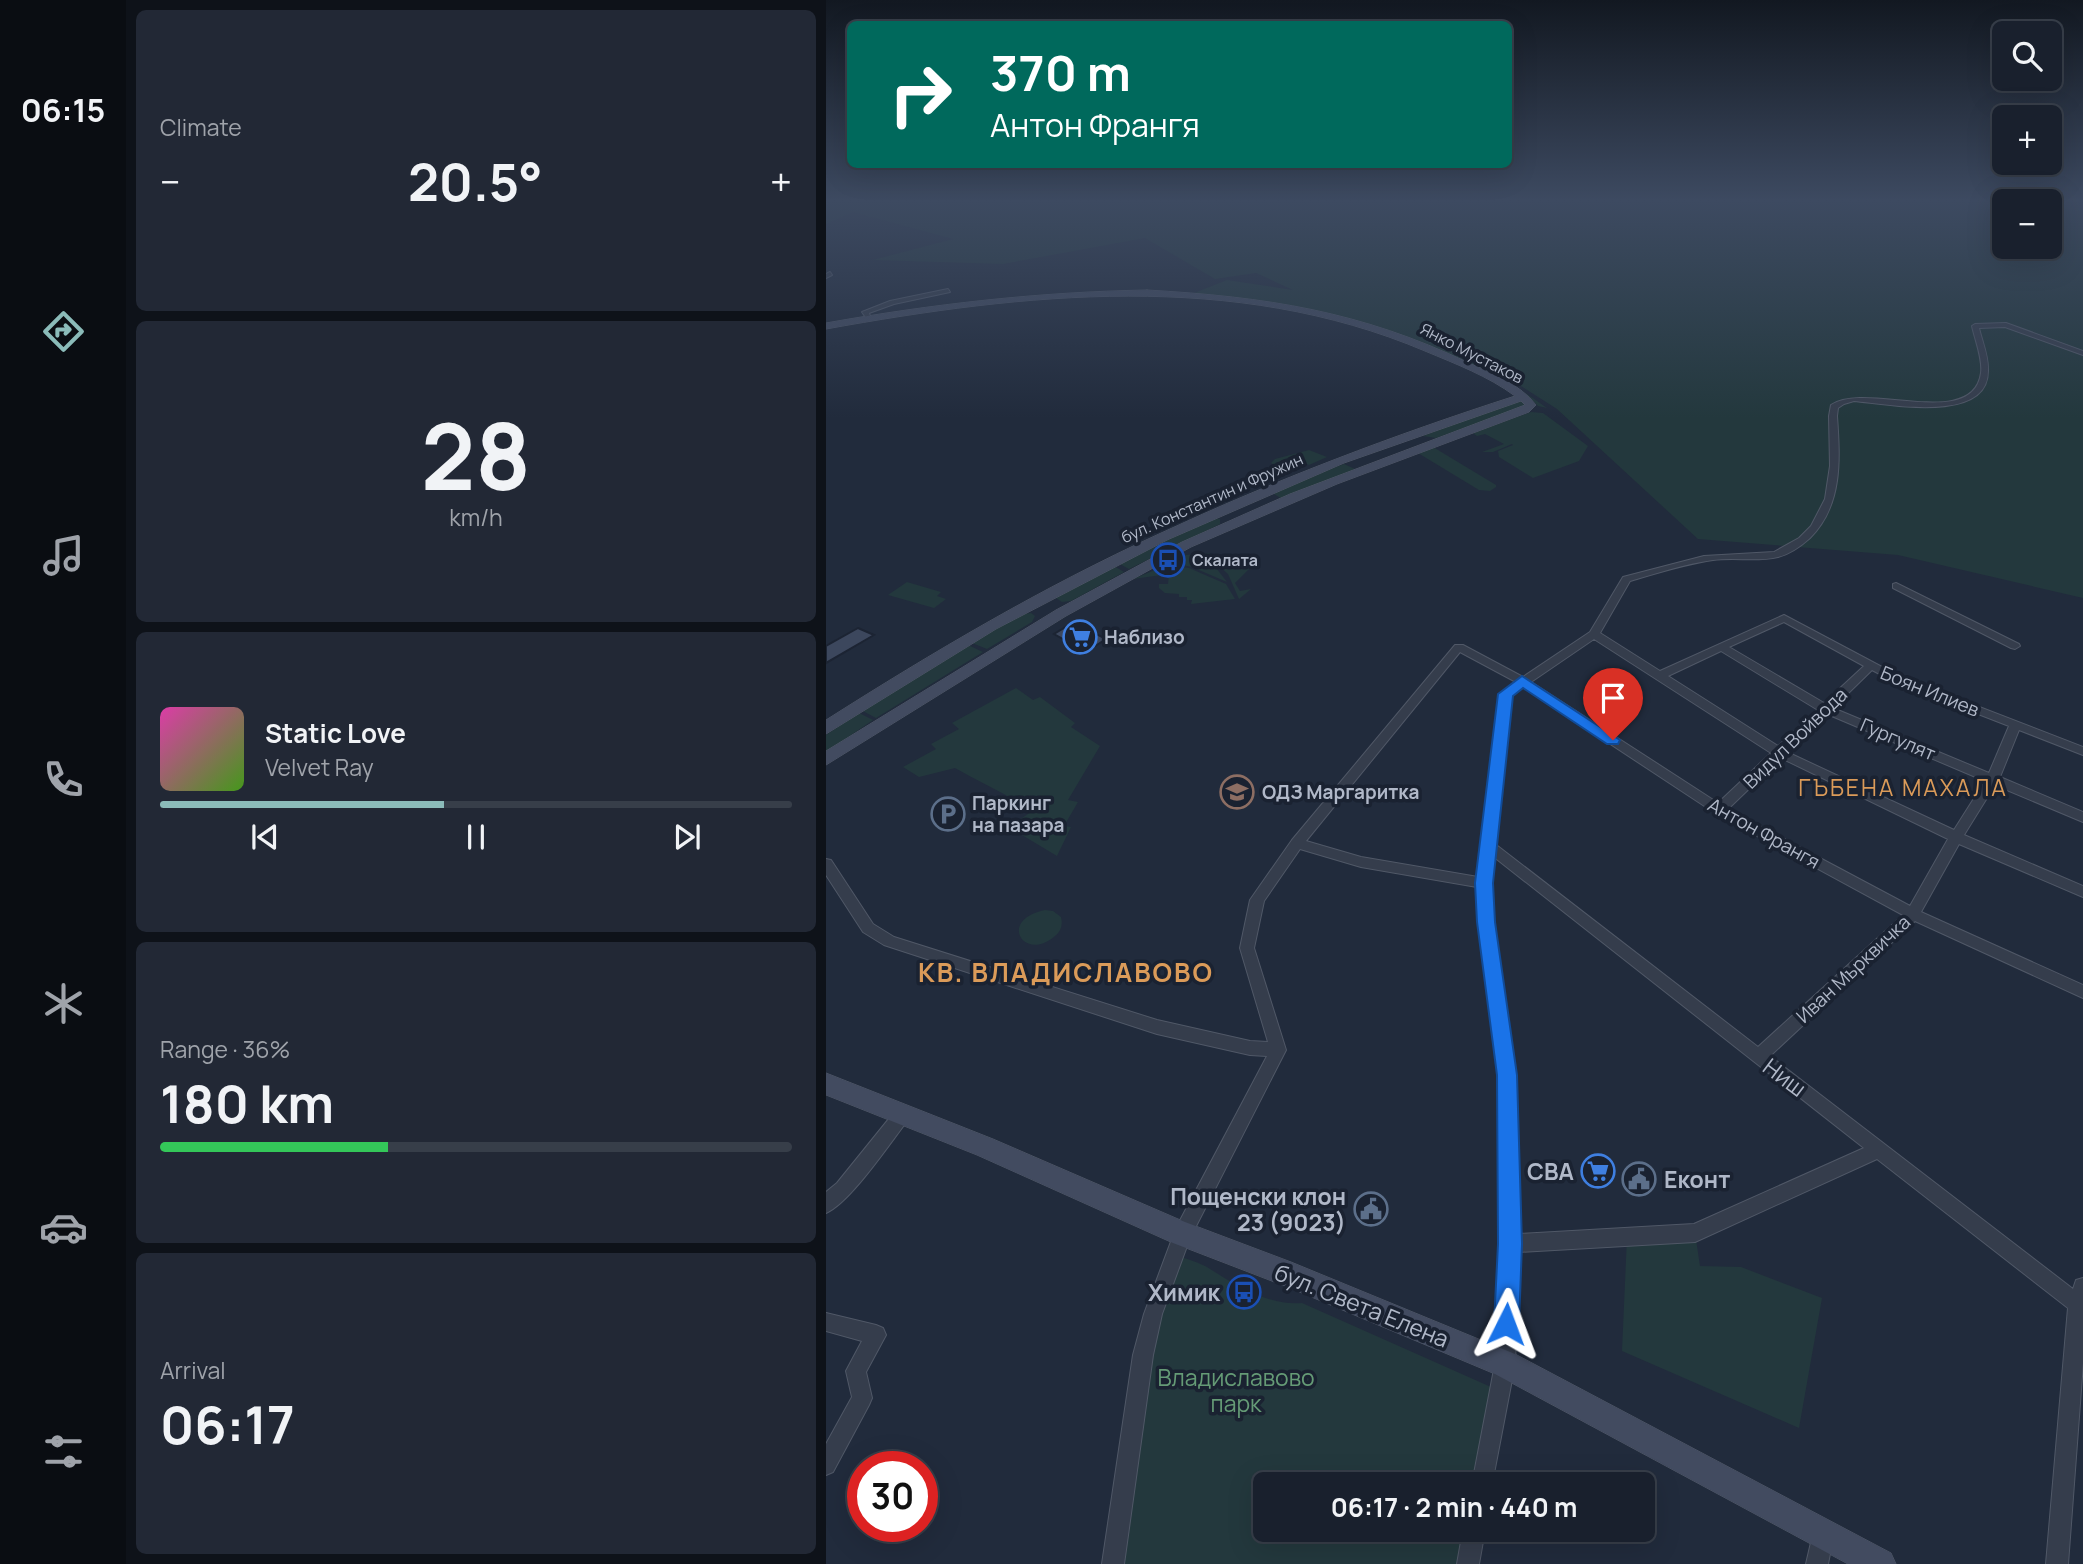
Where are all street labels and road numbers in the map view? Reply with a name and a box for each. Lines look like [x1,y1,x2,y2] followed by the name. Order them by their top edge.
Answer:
[1417,318,1528,389] street label: Янко Мустаков
[1118,448,1306,548] street label: бул. Константин и Фружин
[1877,659,1983,723] street label: Боян Илиев
[1737,682,1853,794] street label: Видул Войвода
[1856,712,1940,767] street label: Гургулят
[1703,791,1825,875] street label: Антон Франгя
[1790,909,1916,1029] street label: Иван Мърквичка
[1757,1050,1813,1104] street label: Ниш
[1270,1255,1454,1355] street label: бул. Света Елена

